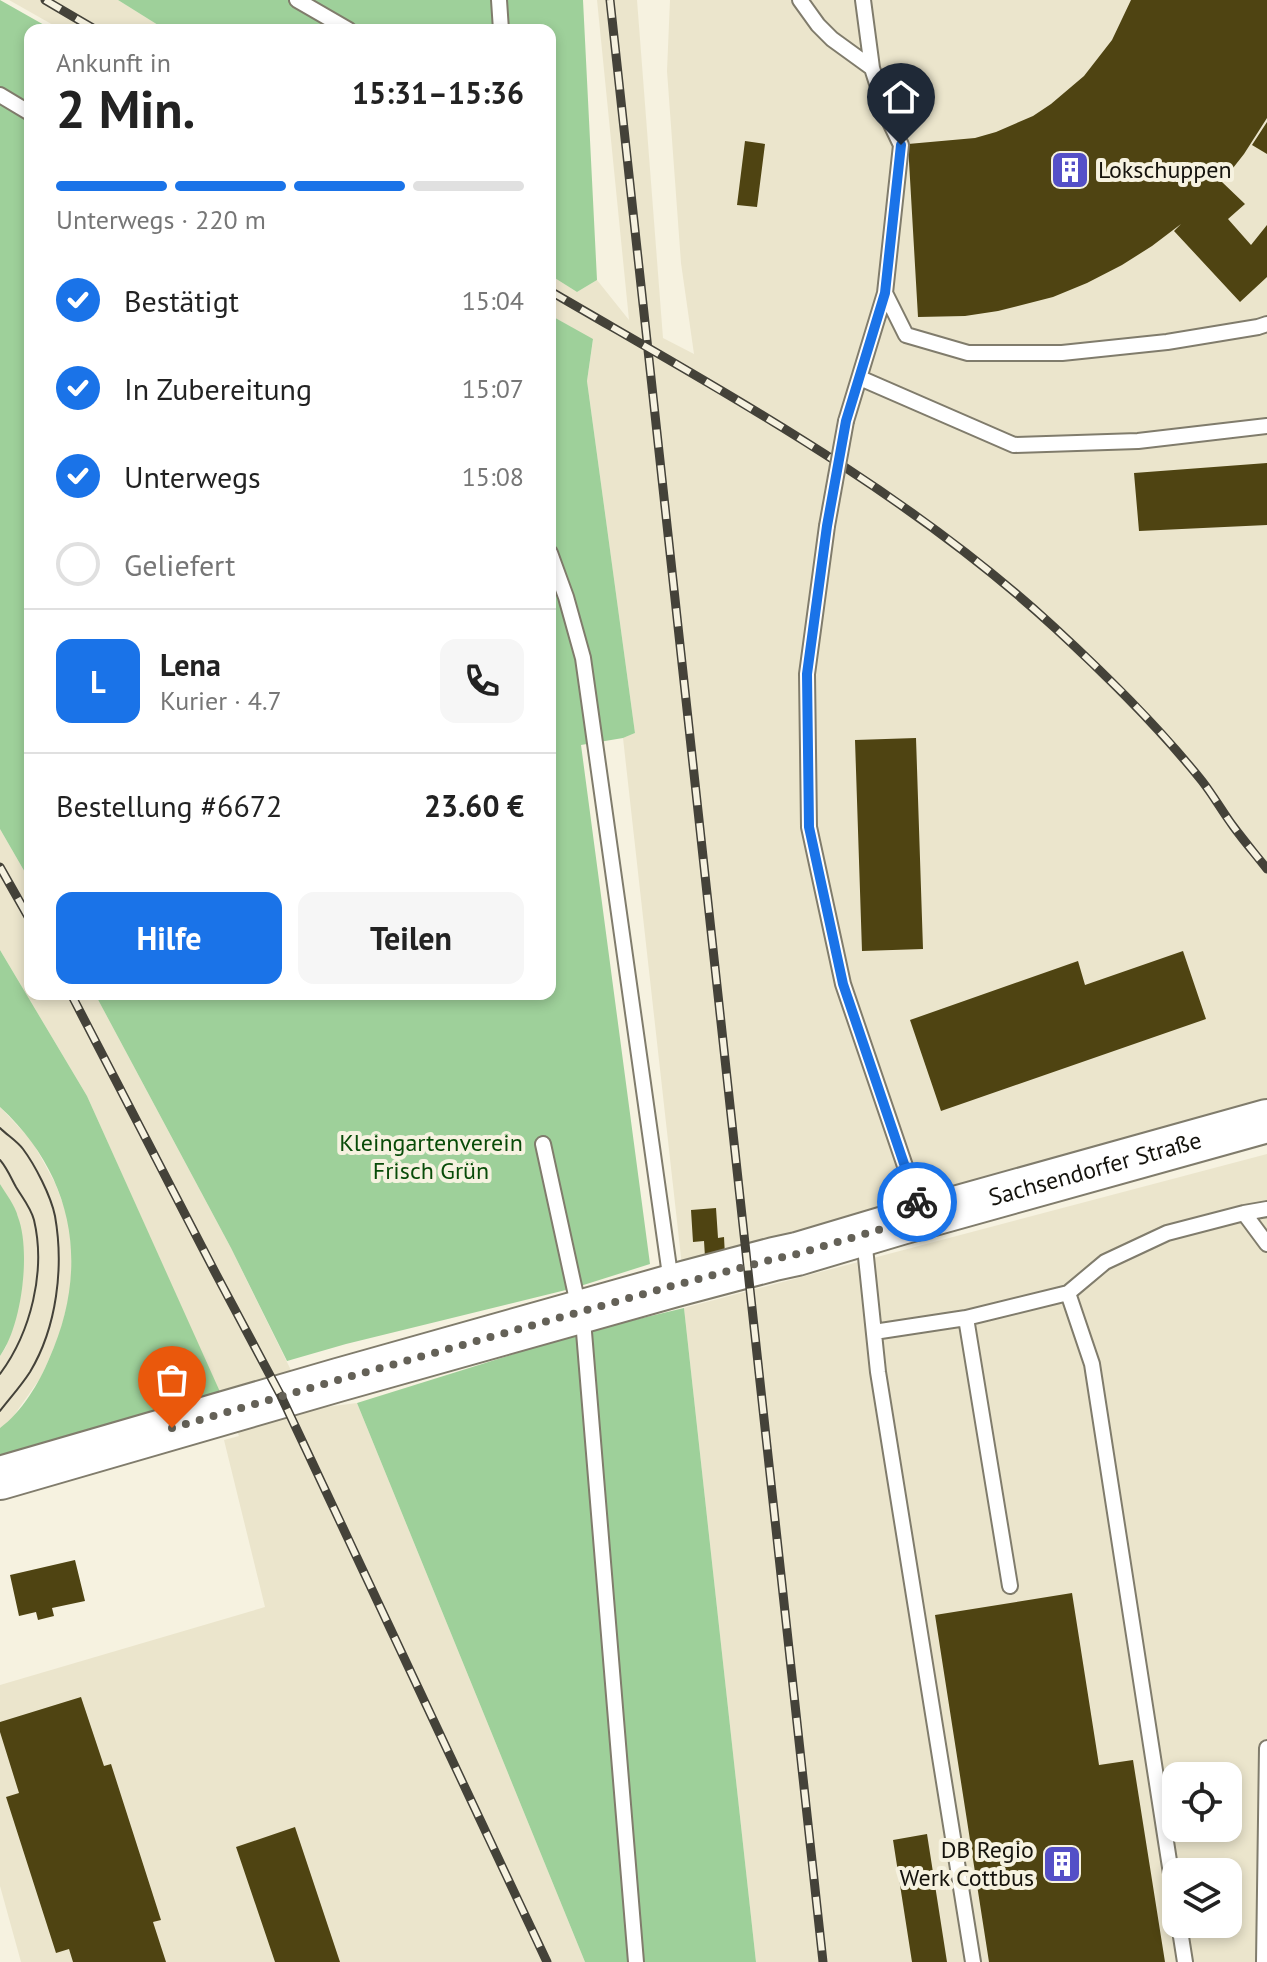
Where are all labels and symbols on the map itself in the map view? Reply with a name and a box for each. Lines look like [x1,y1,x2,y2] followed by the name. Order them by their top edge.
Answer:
[867,63,935,145] pin
[1049,149,1091,191] building icon: Lokschuppen
[1098,154,1232,185] place label: Lokschuppen
[985,1124,1205,1213] street label: Sachsendorfer Straße
[339,1127,523,1186] park label: Kleingartenverein Frisch Grün
[877,1162,957,1242] courier
[138,1346,206,1428] pin
[900,1834,1034,1893] place label: DB Regio Werk Cottbus
[1041,1843,1083,1885] building icon: DB Regio Werk Cottbus

